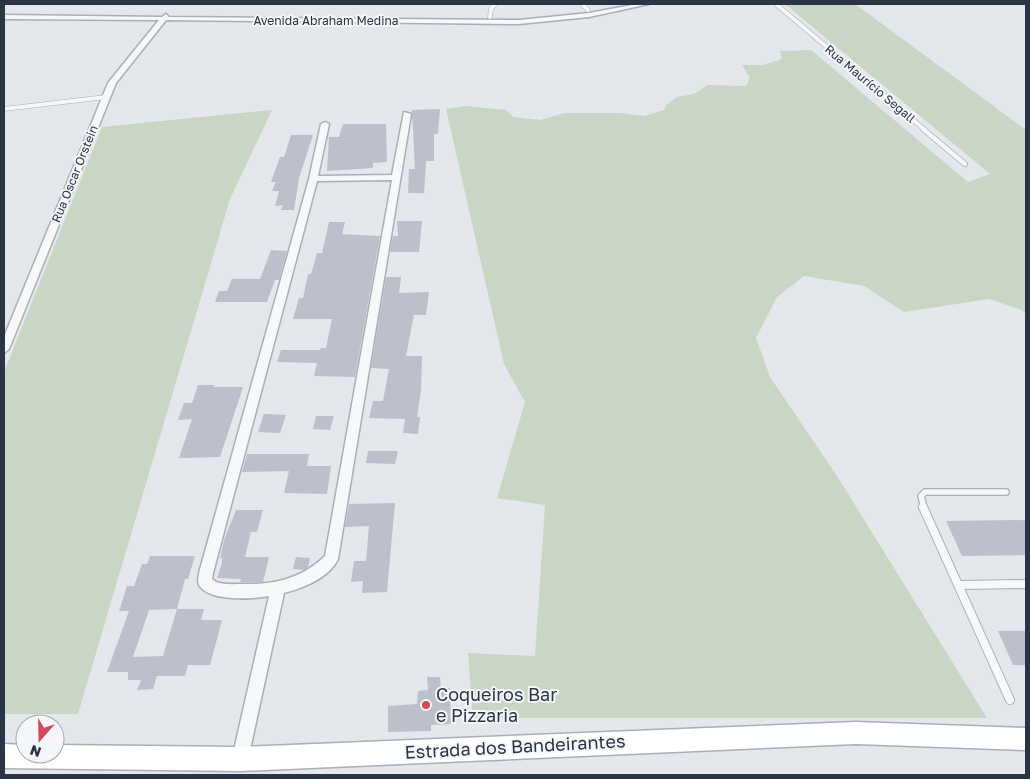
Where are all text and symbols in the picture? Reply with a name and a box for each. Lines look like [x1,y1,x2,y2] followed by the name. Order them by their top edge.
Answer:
[253,13,399,28] street label: Avenida Abraham Medina
[822,41,919,126] street label: Rua Maurício Segall
[48,123,101,225] street label: Rua Oscar Orstein
[436,683,557,726] place label: Coqueiros Bar e Pizzaria
[420,699,432,711] marker: Coqueiros Bar e Pizzaria
[15,714,65,764] north arrow
[404,729,626,763] street label: Estrada dos Bandeirantes
[27,742,43,761] text: N

